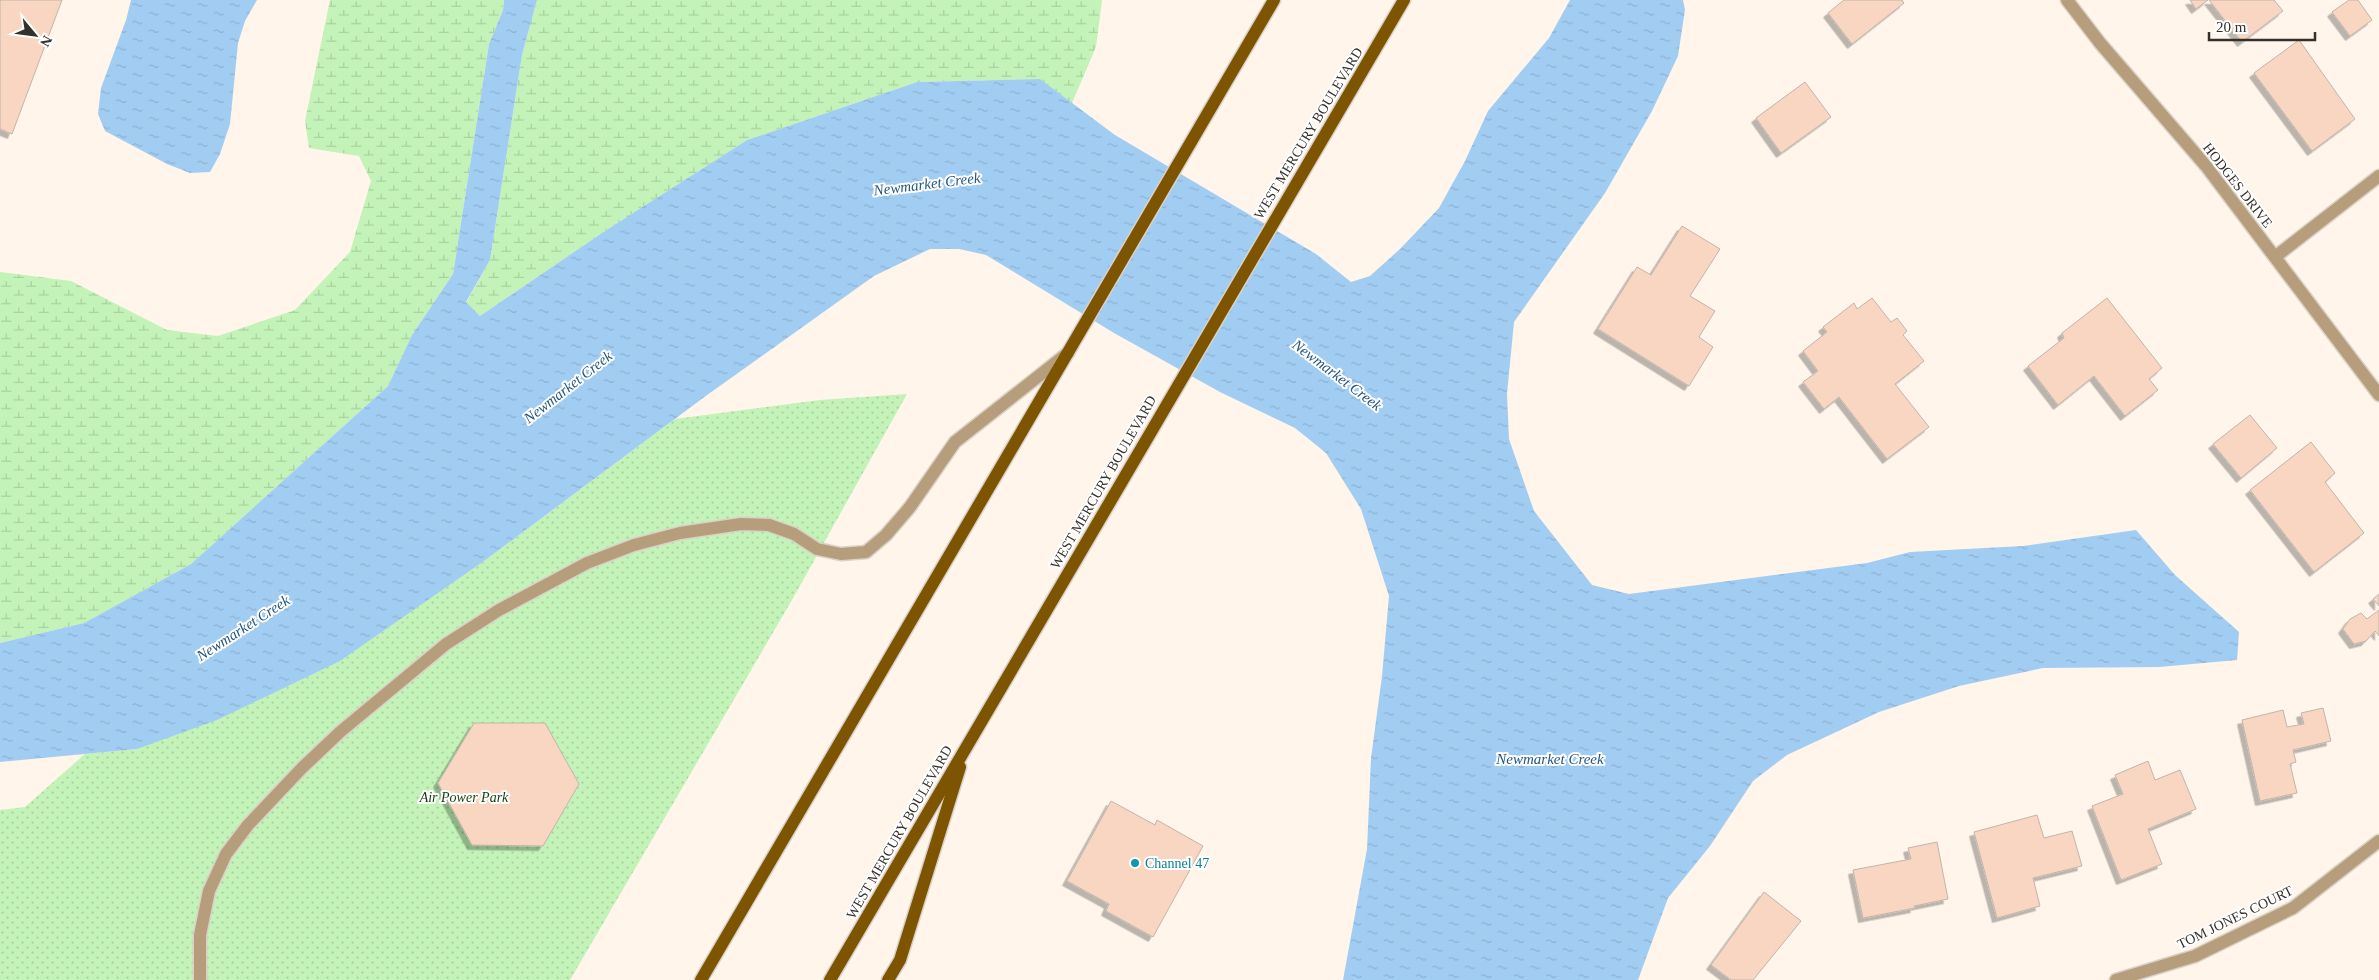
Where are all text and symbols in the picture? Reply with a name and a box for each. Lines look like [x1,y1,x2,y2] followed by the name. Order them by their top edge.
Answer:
[10,10,60,60] north arrow
[2209,10,2315,42] scale bar
[2216,19,2247,35] text: 20 m
[37,33,55,49] text: N
[1251,45,1366,222] street label: WEST MERCURY BOULEVARD
[2200,140,2275,231] street label: HODGES DRIVE
[872,169,982,199] water label: Newmarket Creek
[1289,336,1385,414] water label: Newmarket Creek
[520,347,615,427] water label: Newmarket Creek
[1048,393,1159,571] street label: WEST MERCURY BOULEVARD
[193,592,293,664] water label: Newmarket Creek
[844,743,955,921] street label: WEST MERCURY BOULEVARD
[1495,751,1604,767] water label: Newmarket Creek
[419,790,509,805] park label: Air Power Park
[1145,856,1209,871] place label: Channel 47
[1129,857,1141,869] marker: Channel 47
[2175,883,2296,952] street label: TOM JONES COURT

